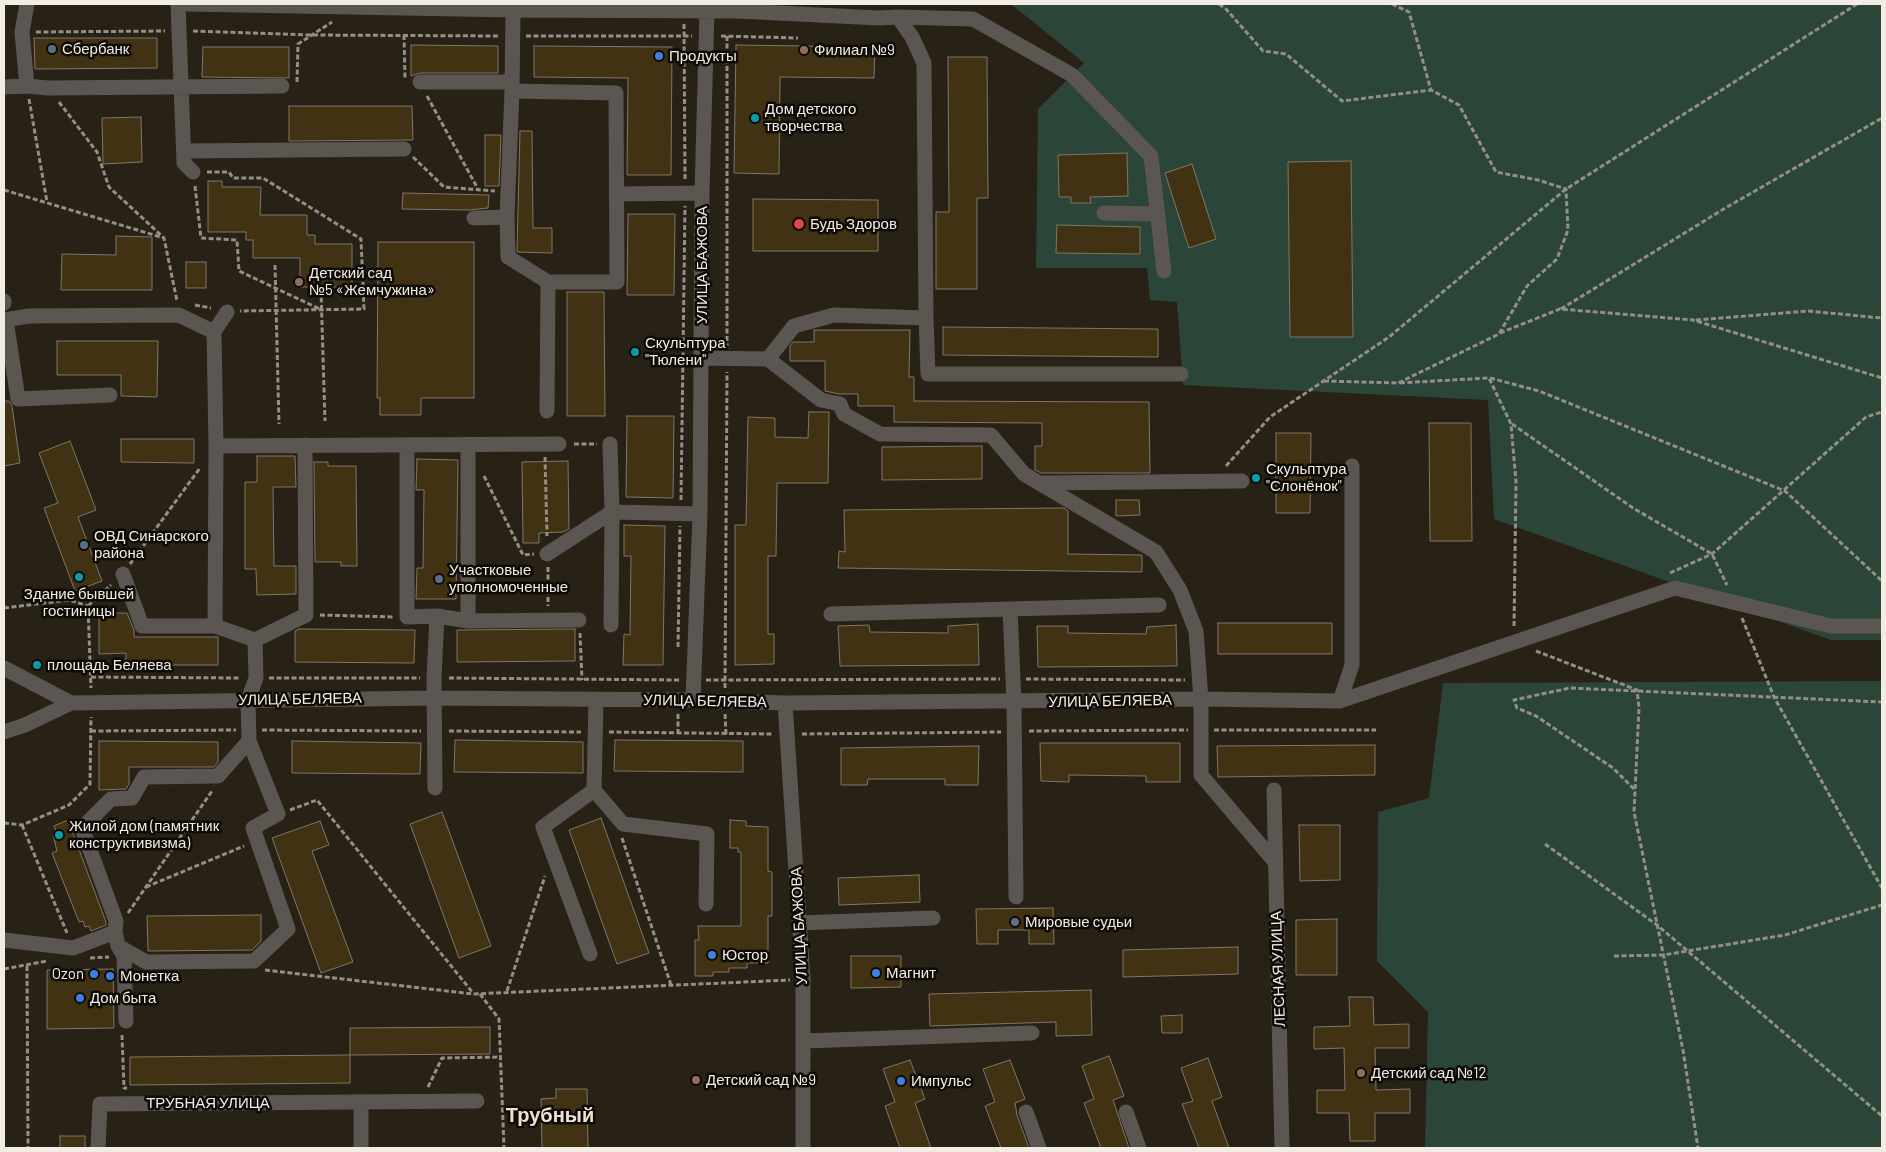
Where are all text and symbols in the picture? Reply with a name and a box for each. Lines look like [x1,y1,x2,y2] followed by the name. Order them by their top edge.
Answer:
[62,40,129,58] place label: Сбербанк
[814,41,895,59] place label: Филиал №9
[46,43,58,55] marker: Сбербанк
[798,44,810,56] marker: Филиал №9
[669,47,737,65] place label: Продукты
[653,50,665,62] marker: Продукты
[765,100,856,135] place label: Дом детского творчества
[749,112,761,124] marker: Дом детского творчества
[693,206,711,324] street label: УЛИЦА БАЖОВА
[810,215,897,233] place label: Будь Здоров
[792,217,806,231] marker: Будь Здоров
[309,264,435,299] place label: Детский сад №5 «Жемчужина»
[293,276,305,288] marker: Детский сад №5 «Жемчужина»
[645,334,725,369] place label: Скульптура "Тюлени"
[629,346,641,358] marker: Скульптура "Тюлени"
[1266,460,1346,495] place label: Скульптура "Слонёнок"
[1250,472,1262,484] marker: Скульптура "Слонёнок"
[94,527,209,562] place label: ОВД Синарского района
[78,539,90,551] marker: ОВД Синарского района
[449,561,568,596] place label: Участковые уполномоченные
[73,571,85,583] marker: Здание бывшей гостиницы
[433,573,445,585] marker: Участковые уполномоченные
[24,585,134,620] place label: Здание бывшей гостиницы
[47,656,172,674] place label: площадь Беляева
[31,659,43,671] marker: площадь Беляева
[238,689,362,709] street label: УЛИЦА БЕЛЯЕВА
[643,691,767,711] street label: УЛИЦА БЕЛЯЕВА
[1048,691,1172,711] street label: УЛИЦА БЕЛЯЕВА
[69,817,219,852] place label: Жилой дом (памятник конструктивизма)
[53,829,65,841] marker: Жилой дом (памятник конструктивизма)
[787,867,811,985] street label: УЛИЦА БАЖОВА
[1267,911,1289,1027] street label: ЛЕСНАЯ УЛИЦА
[1025,913,1132,931] place label: Мировые судьи
[1009,916,1021,928] marker: Мировые судьи
[722,946,768,964] place label: Юстор
[706,949,718,961] marker: Юстор
[886,964,936,982] place label: Магнит
[52,965,84,983] place label: Ozon
[120,967,179,985] place label: Монетка
[870,967,882,979] marker: Магнит
[88,968,100,980] marker: Ozon
[104,970,116,982] marker: Монетка
[90,989,156,1007] place label: Дом быта
[74,992,86,1004] marker: Дом быта
[1371,1064,1487,1082] place label: Детский сад №12
[1355,1067,1367,1079] marker: Детский сад №12
[706,1071,816,1089] place label: Детский сад №9
[911,1072,971,1090] place label: Импульс
[690,1074,702,1086] marker: Детский сад №9
[895,1075,907,1087] marker: Импульс
[146,1094,270,1112] street label: ТРУБНАЯ УЛИЦА
[506,1103,594,1127] district label: Трубный

